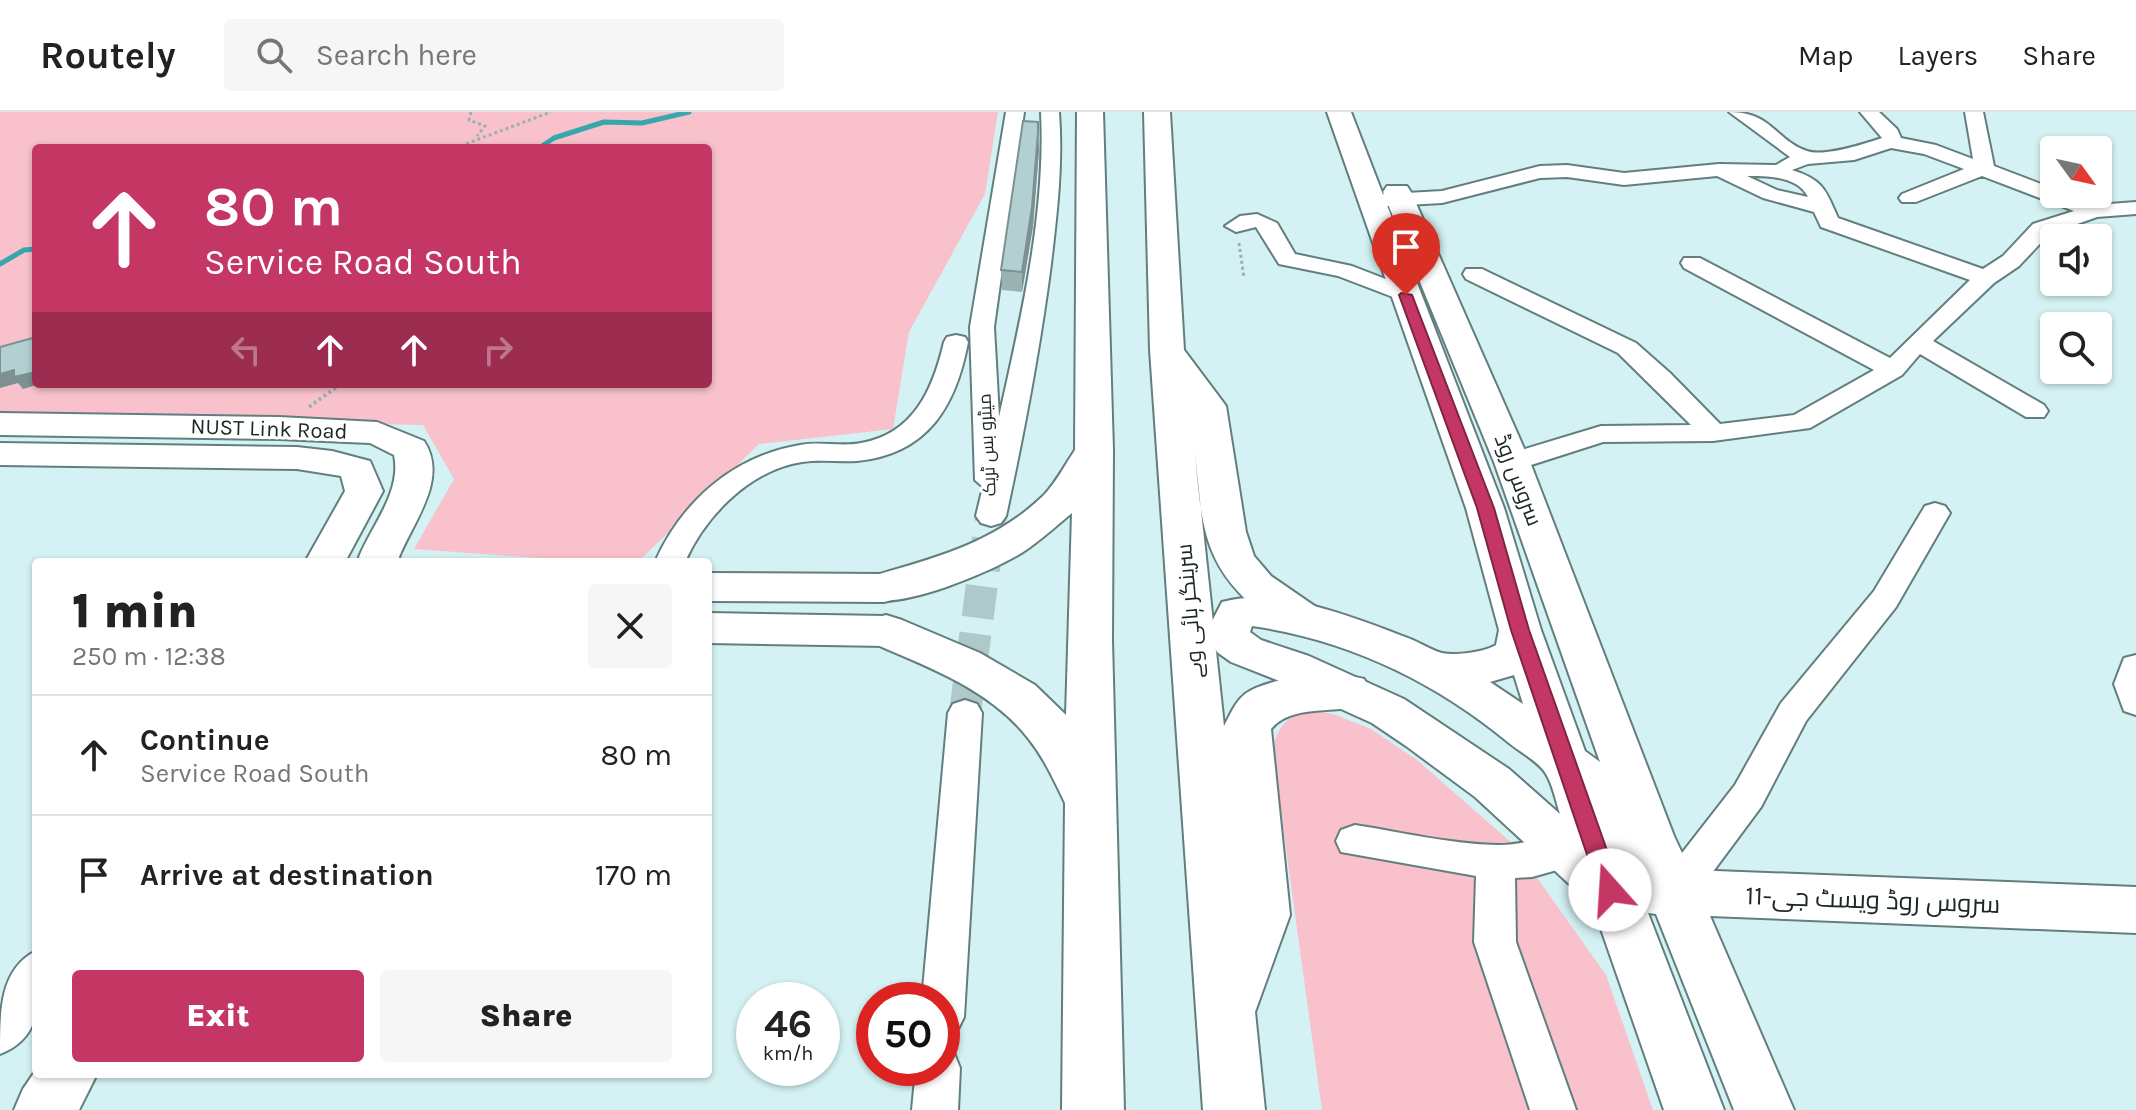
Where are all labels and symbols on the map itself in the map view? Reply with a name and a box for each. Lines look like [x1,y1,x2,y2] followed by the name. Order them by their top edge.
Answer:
[2040,136,2112,208] north arrow
[1372,213,1440,295] pin
[973,393,1001,497] street label: میٹرو بس ٹریک
[190,413,348,445] street label: NUST Link Road
[1489,430,1547,530] street label: سروس روڈ
[1171,543,1210,679] street label: سرینگر ہائی وے
[1568,848,1652,932] position arrow
[1745,880,2001,920] street label: سروس روڈ ویسٹ جی-11
[856,982,960,1086] speed limit sign: 50

